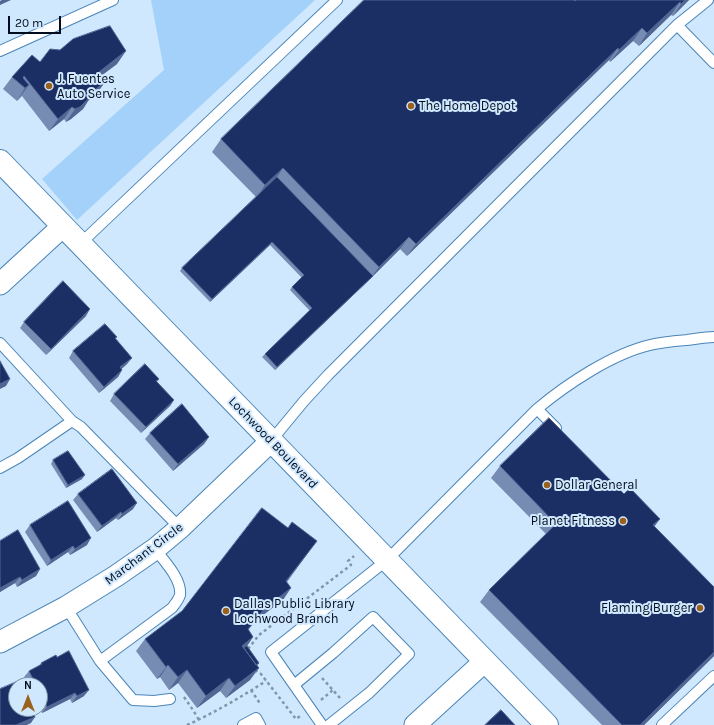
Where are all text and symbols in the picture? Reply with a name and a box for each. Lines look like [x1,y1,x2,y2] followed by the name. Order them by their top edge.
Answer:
[10,8,63,34] scale bar
[15,16,43,30] text: 20 m
[57,71,130,102] place label: J. Fuentes Auto Service
[44,81,54,91] marker: J. Fuentes Auto Service
[419,98,516,114] place label: The Home Depot
[406,101,416,111] marker: The Home Depot
[225,394,321,492] street label: Lochwood Boulevard
[555,477,638,493] place label: Dollar General
[542,480,552,490] marker: Dollar General
[531,513,615,529] place label: Planet Fitness
[618,516,628,526] marker: Planet Fitness
[102,519,186,589] street label: Marchant Circle
[234,596,354,627] place label: Dallas Public Library Lochwood Branch
[601,600,692,616] place label: Flaming Burger
[695,603,705,613] marker: Flaming Burger
[221,606,231,616] marker: Dallas Public Library Lochwood Branch
[8,677,48,717] north arrow
[24,679,32,692] text: N

